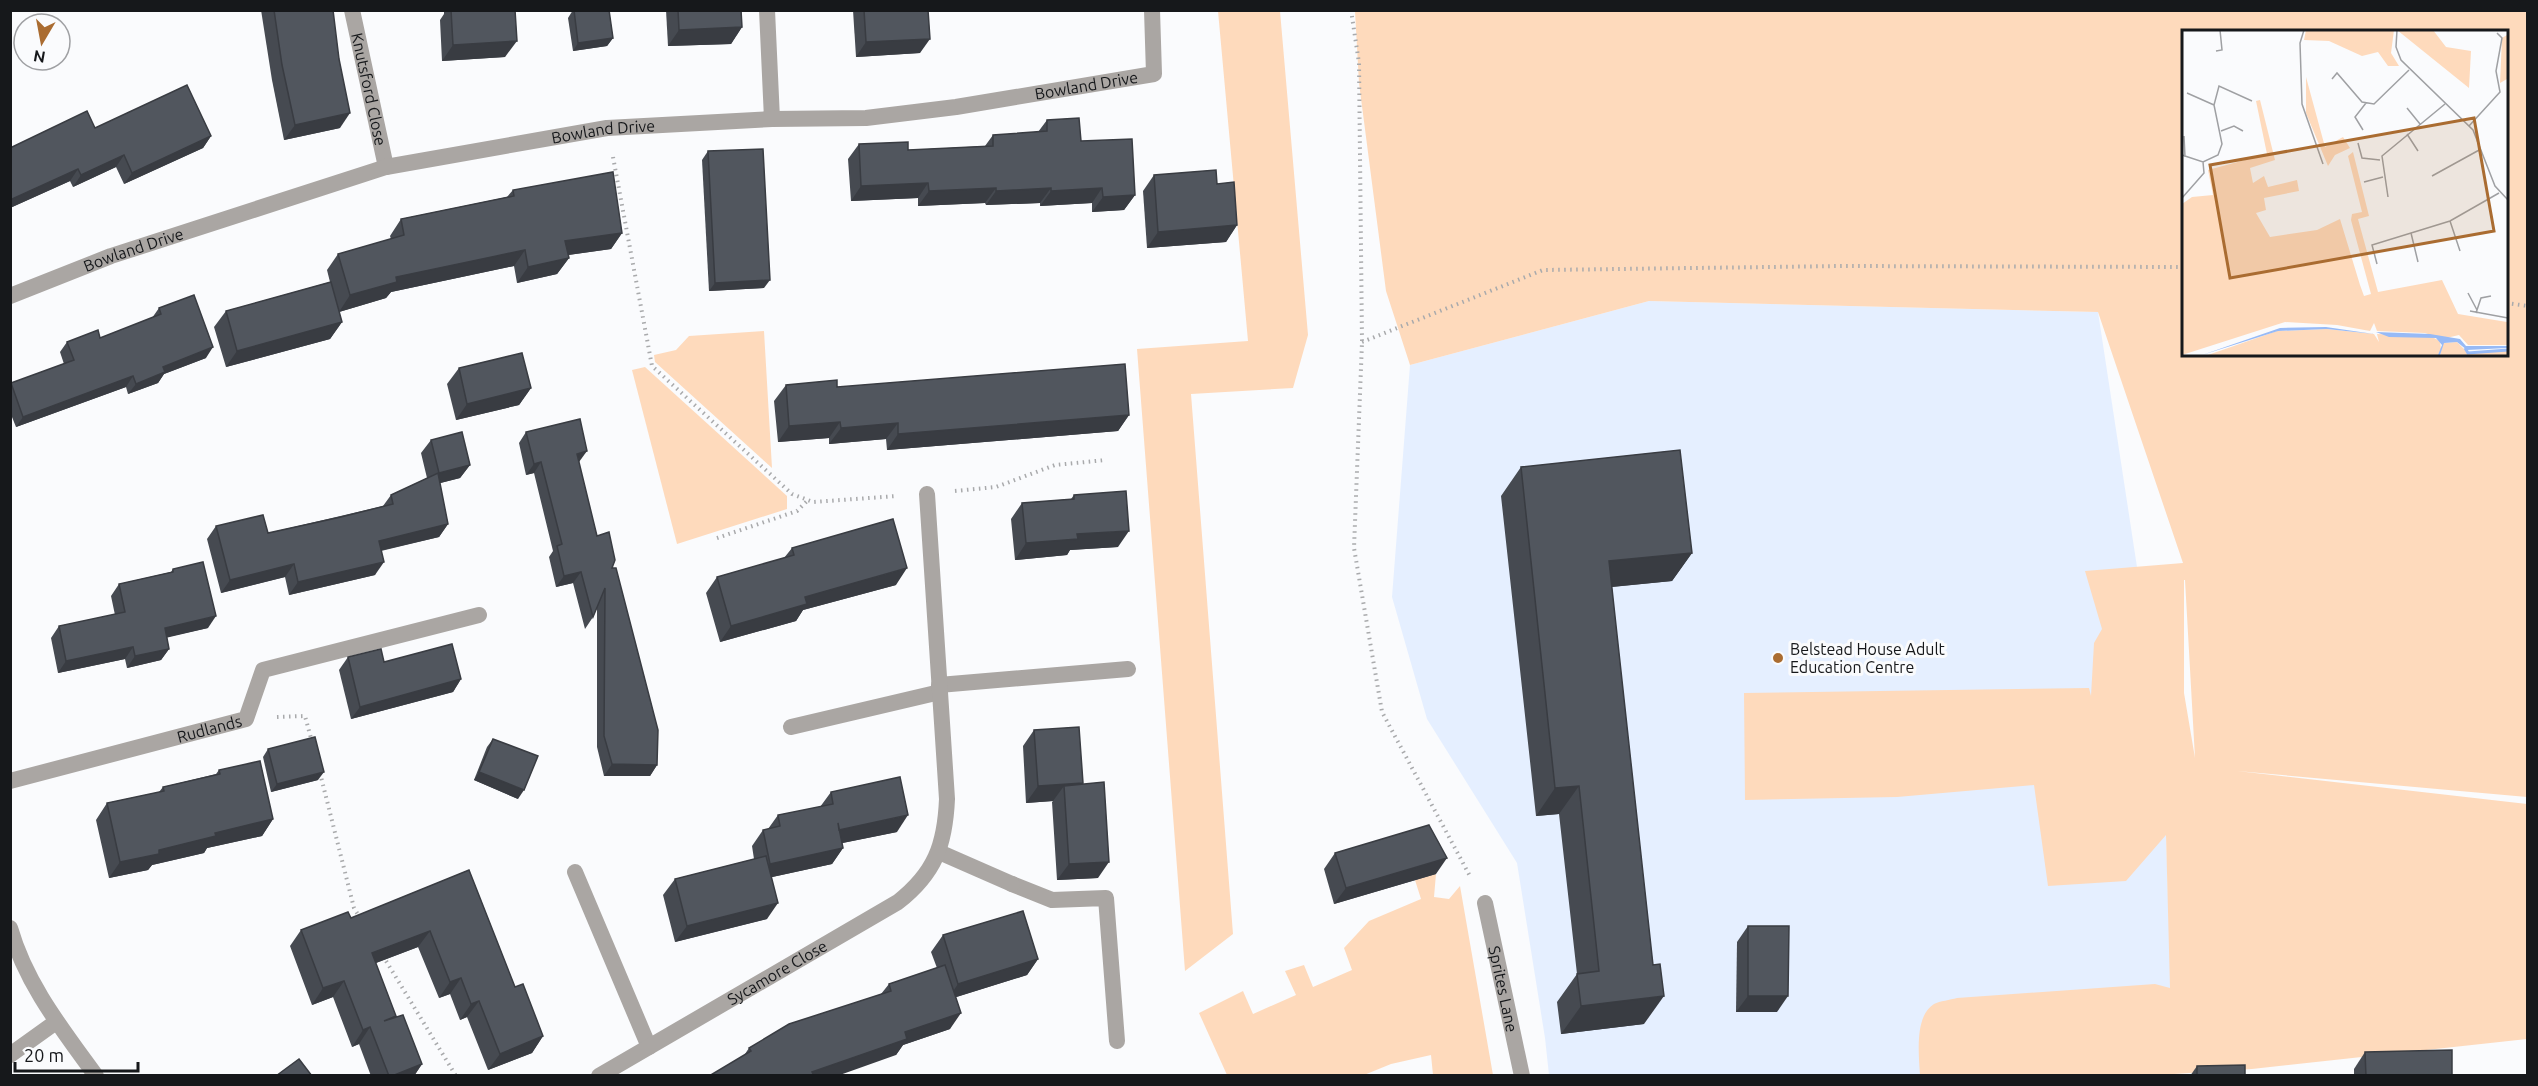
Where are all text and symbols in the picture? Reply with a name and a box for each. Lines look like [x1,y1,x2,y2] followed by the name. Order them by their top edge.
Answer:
[12,12,72,72] north arrow
[2182,30,2508,356] inset map
[348,31,390,147] street label: Knutsford Close
[32,47,47,67] text: N
[1033,68,1139,103] street label: Bowland Drive
[550,116,656,147] street label: Bowland Drive
[81,224,186,275] street label: Bowland Drive
[1790,640,1946,676] place label: Belstead House Adult Education Centre
[1771,651,1785,665] marker: Belstead House Adult Education Centre
[175,712,244,746] street label: Rudlands
[724,936,830,1008] street label: Sycamore Close
[1485,944,1521,1034] street label: Sprites Lane
[15,1035,138,1073] scale bar
[24,1045,64,1065] text: 20 m

